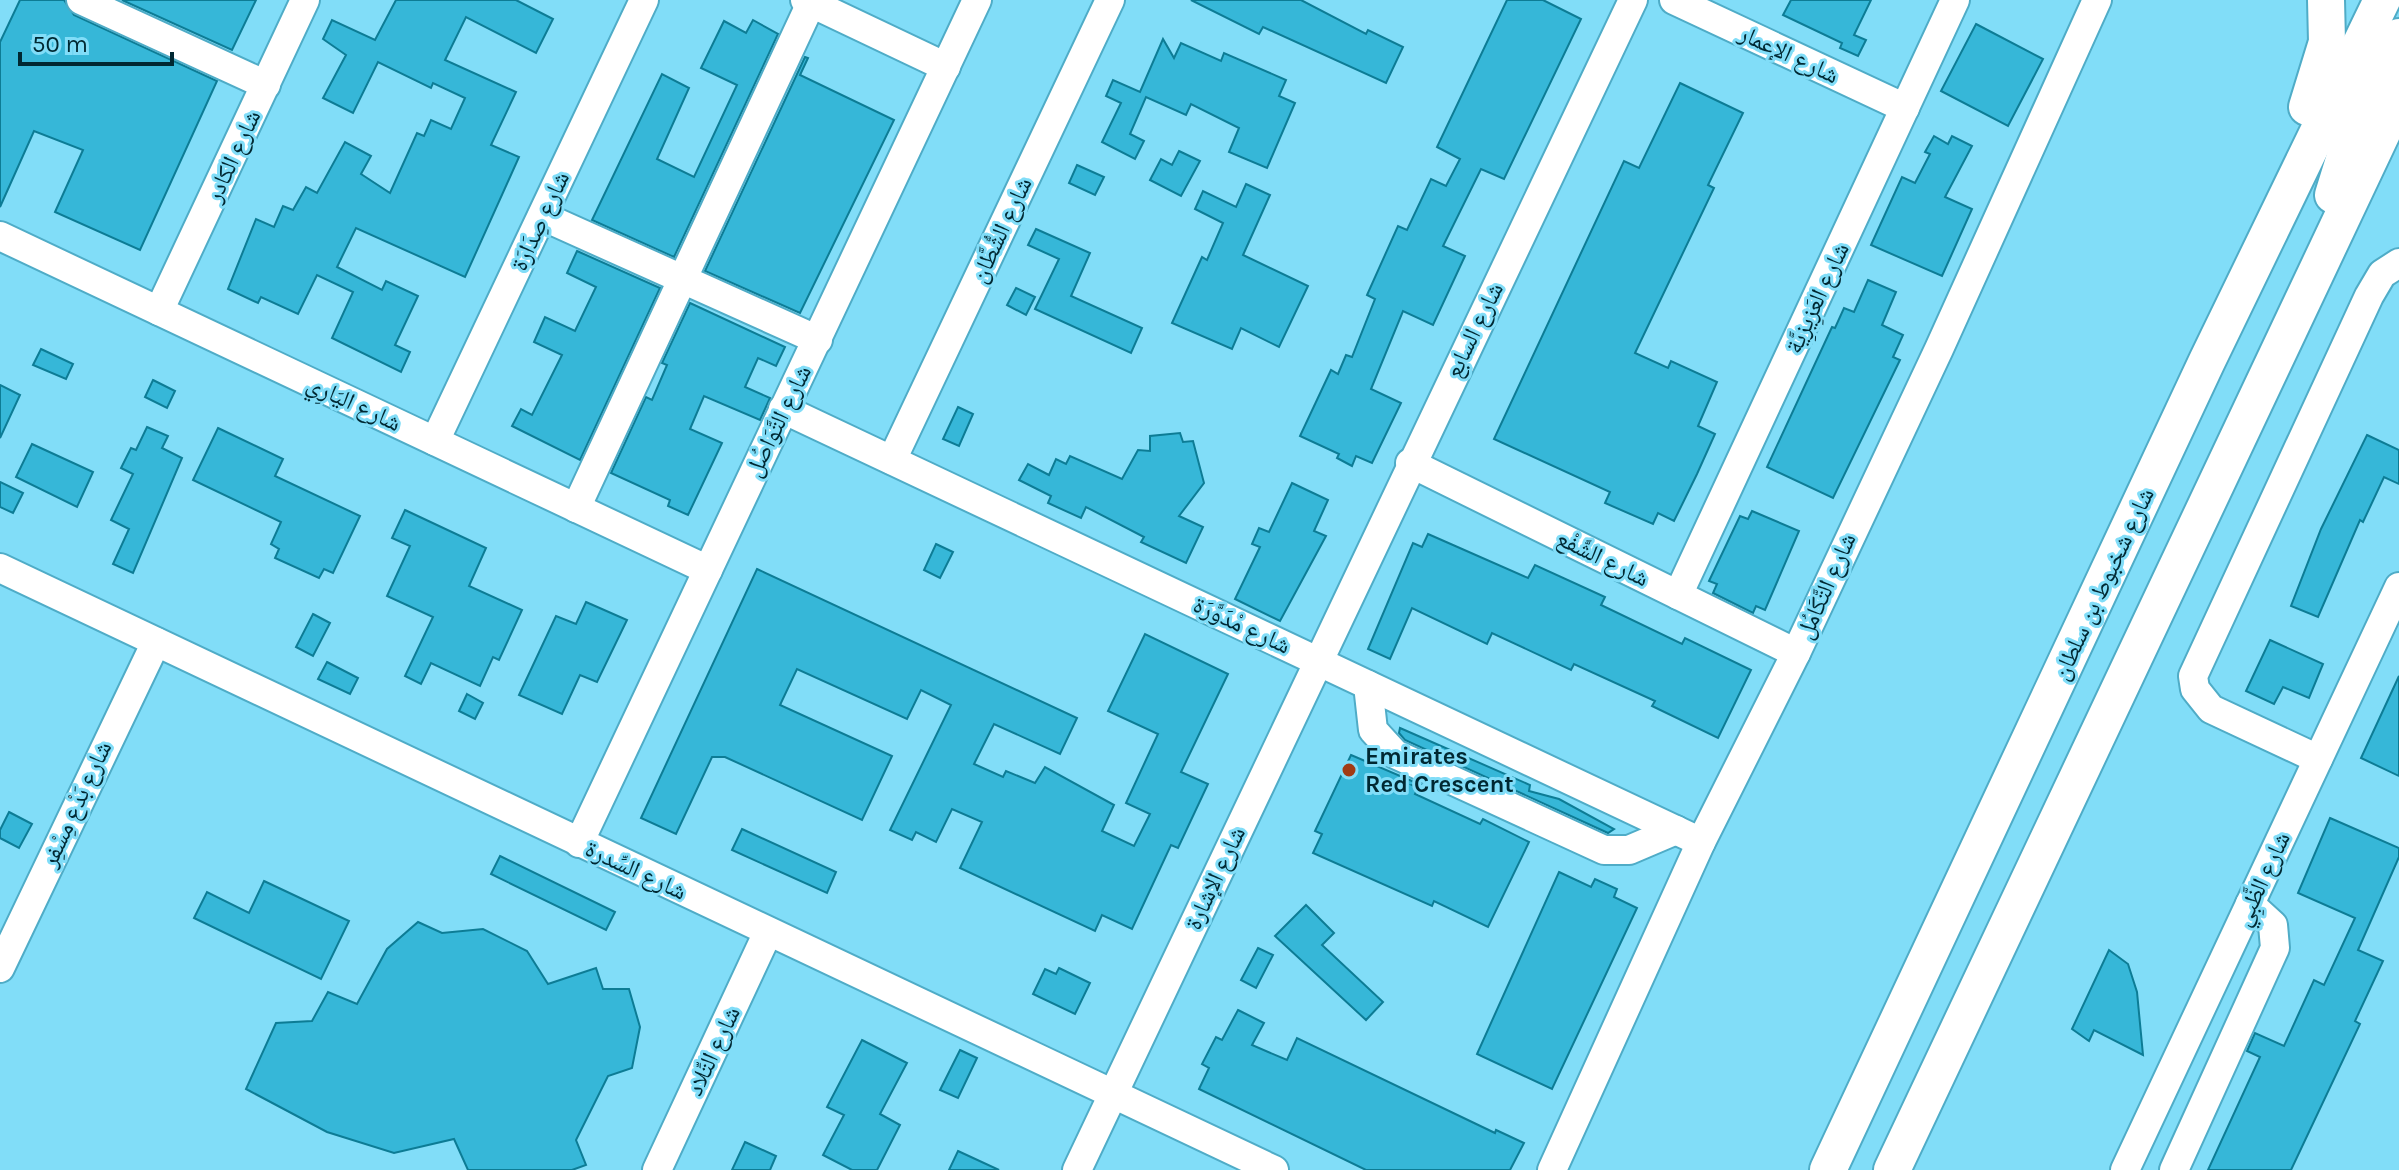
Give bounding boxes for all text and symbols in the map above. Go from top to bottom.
scale bar [20,16,172,66]
street label: شارع الإعمار [1733,18,1843,90]
text: 50 m [32,30,88,58]
street label: شارع الكادر [199,105,267,208]
street label: شارع صِدَارَة [505,167,576,276]
street label: شارع الشُّطَّان [964,173,1039,288]
street label: شارع العَزِيزِيَّة [1779,238,1858,359]
street label: شارع السابع [1439,278,1510,382]
street label: شارع التَّوَاصُل [739,361,818,482]
street label: شارع اليَارِي [300,369,406,442]
street label: شارع شخبوط بن سلطان [2046,483,2161,685]
street label: شارع الشَّفْع [1552,524,1654,593]
street label: شارع التَّكَامُل [1790,529,1863,644]
street label: شارع مْدَوَّرَة [1189,590,1295,661]
street label: شارع بَدْع مِسْفِر [34,737,118,873]
place label: Emirates Red Crescent [1365,742,1514,798]
marker: Emirates Red Crescent [1340,761,1358,779]
street label: شارع الإشارة [1179,822,1252,934]
street label: شارع الظَّبِي [2228,827,2301,933]
street label: شارع السِّدرة [581,834,691,907]
street label: شارع التِّلاد [680,1002,747,1101]

